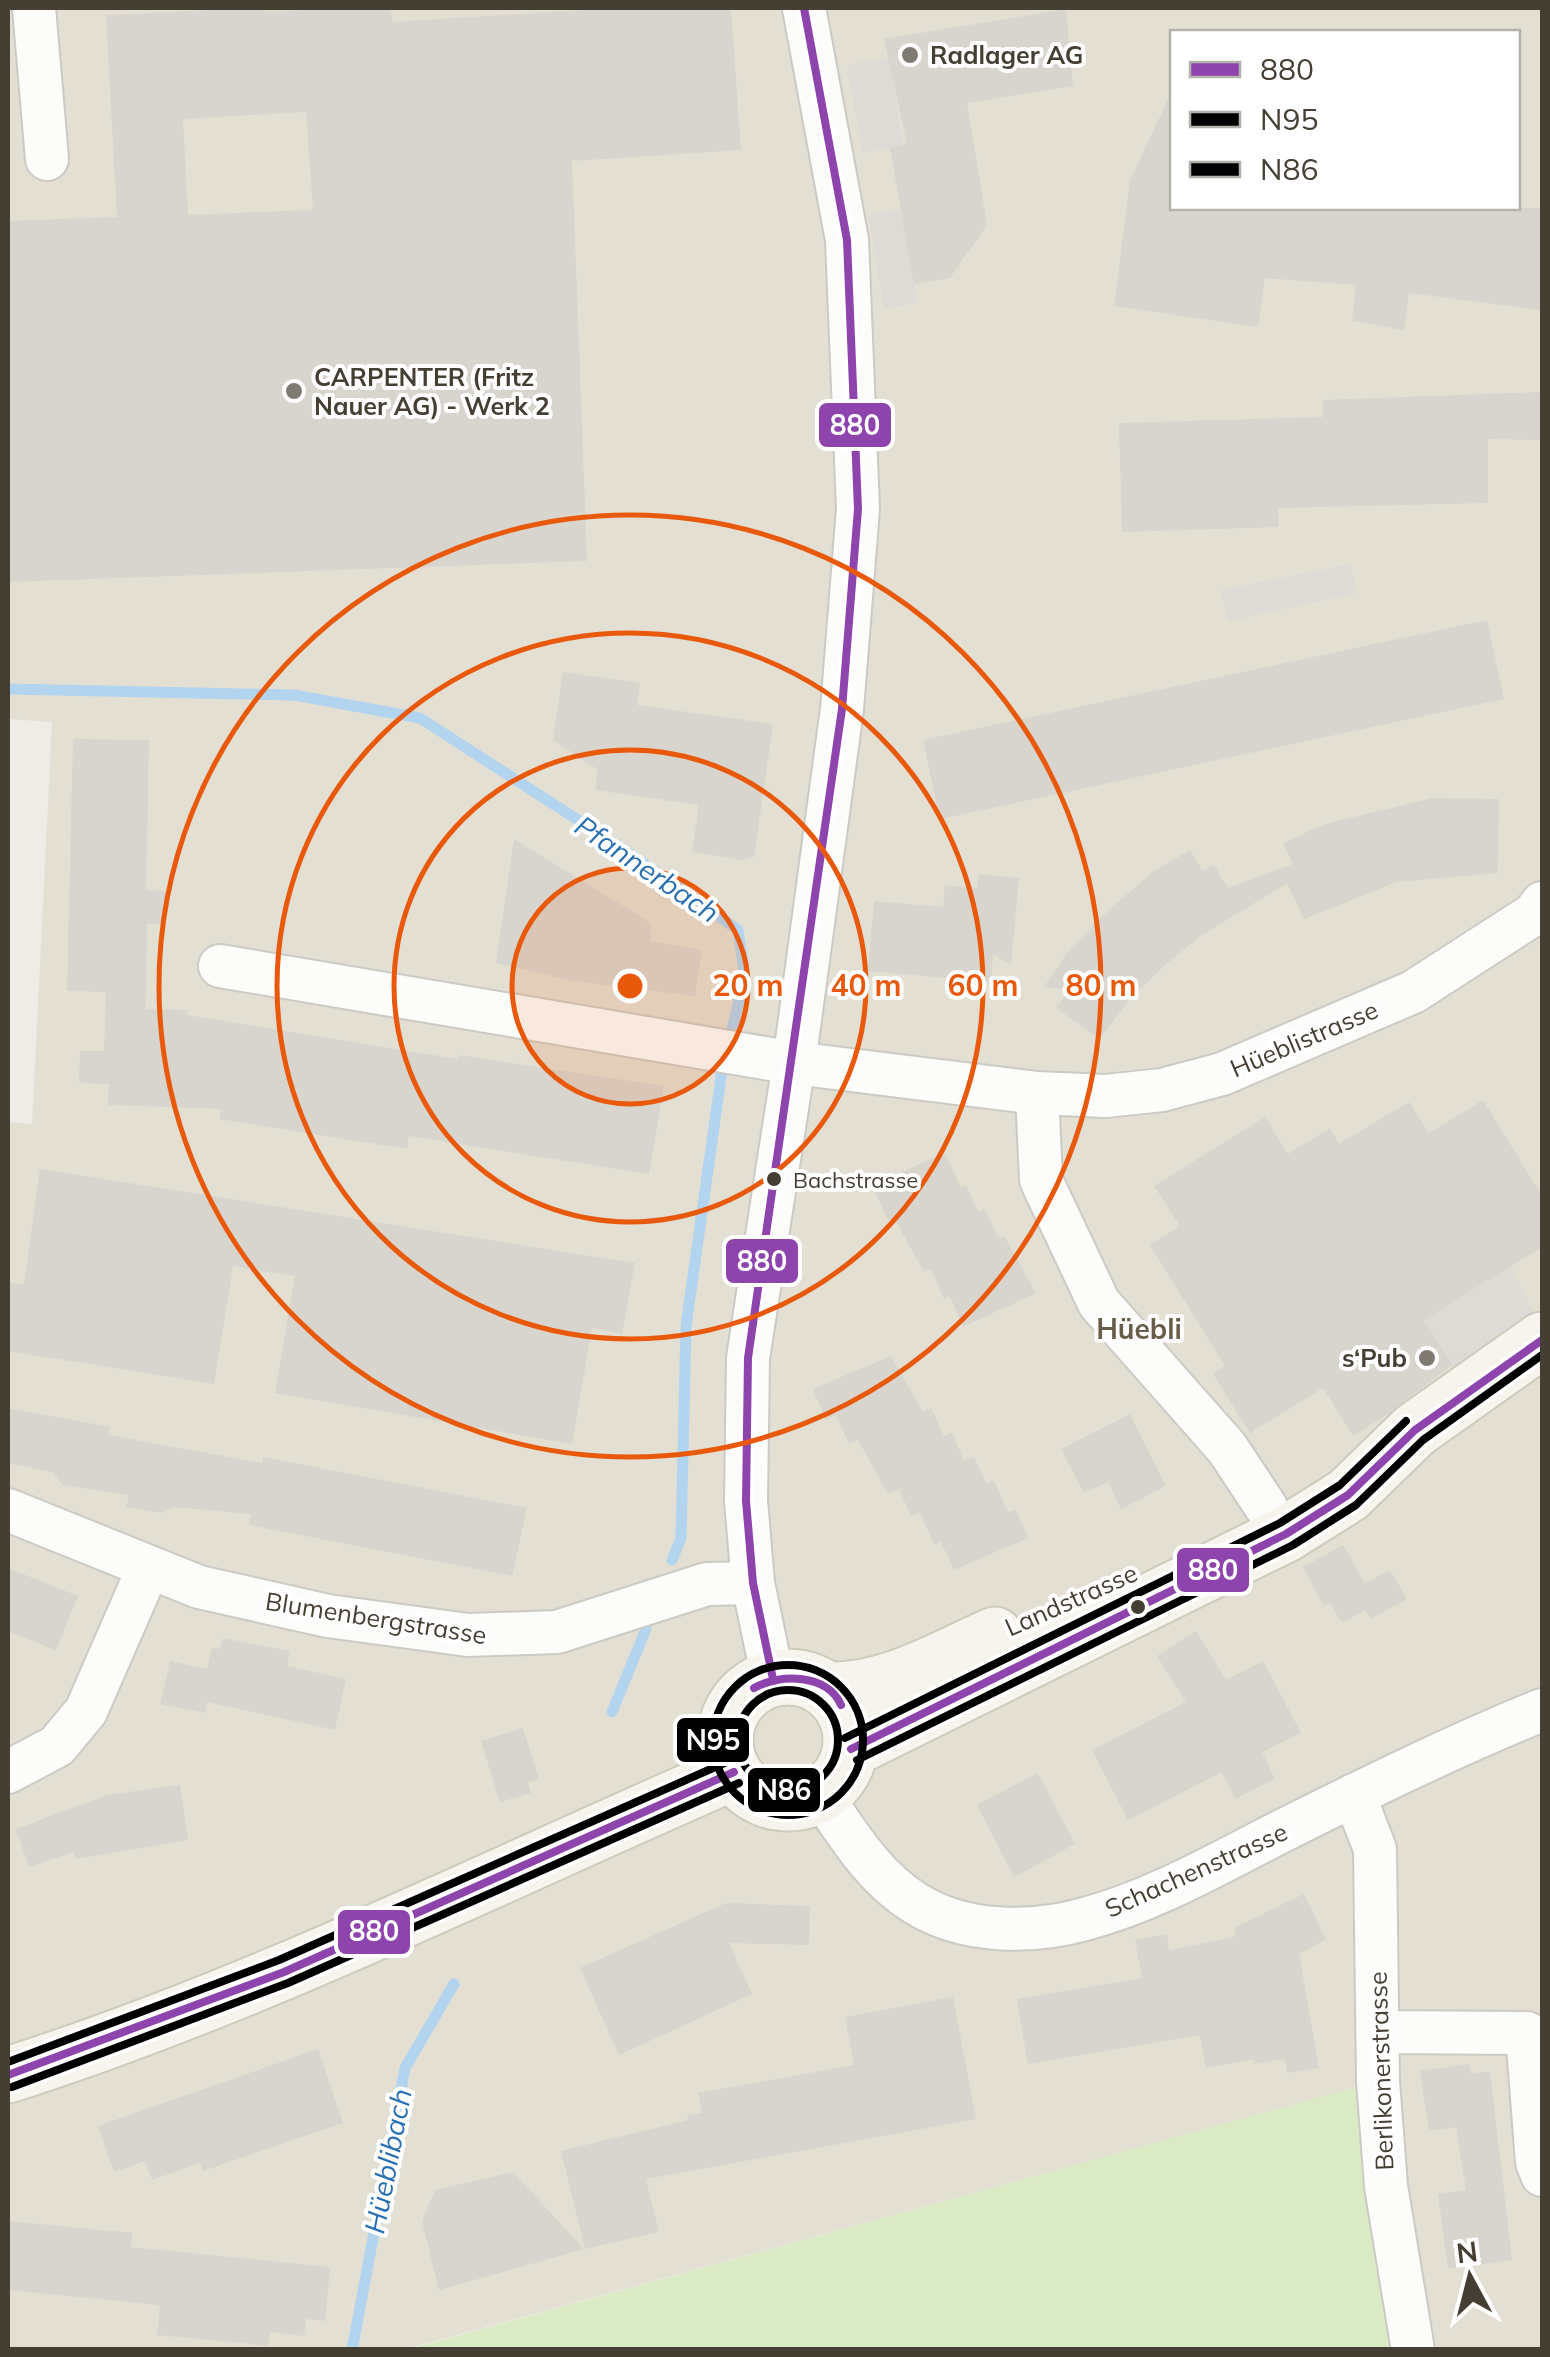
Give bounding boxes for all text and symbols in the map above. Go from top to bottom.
legend [1170,30,1520,210]
place label: Radlager AG [930,39,1083,70]
marker: Radlager AG [899,44,921,66]
text: 880 [1260,50,1314,88]
text: N95 [1260,100,1318,138]
text: N86 [1260,150,1318,188]
place label: CARPENTER (Fritz Nauer AG) - Werk 2 [314,361,550,421]
marker: CARPENTER (Fritz Nauer AG) - Werk 2 [283,380,305,402]
line badge: 880 [817,401,893,449]
text: 880 [830,407,880,442]
water label: Pfannerbach [569,808,726,930]
text: 20 m [712,966,784,1004]
text: 40 m [830,966,902,1004]
text: 60 m [947,966,1019,1004]
text: 80 m [1065,966,1137,1004]
centre of rings [612,968,648,1004]
street label: Hüeblistrasse [1225,994,1382,1084]
place label: Bachstrasse [793,1166,918,1194]
marker: Bachstrasse [764,1169,784,1189]
line badge: 880 [724,1237,800,1285]
text: 880 [737,1243,787,1278]
district label: Hüebli [1096,1311,1182,1346]
place label: s‘Pub [1342,1342,1407,1373]
marker: s‘Pub [1416,1347,1438,1369]
line badge: 880 [1175,1546,1251,1594]
text: 880 [1188,1552,1238,1587]
street label: Landstrasse [1000,1557,1142,1643]
street label: Blumenbergstrasse [263,1585,489,1650]
unlabelled marker [1128,1597,1148,1617]
line badge: N95 [675,1716,751,1764]
text: N95 [686,1722,740,1757]
line badge: N86 [746,1766,822,1814]
text: N86 [757,1772,811,1807]
street label: Schachenstrasse [1100,1815,1292,1924]
line badge: 880 [336,1908,412,1956]
text: 880 [349,1913,399,1948]
street label: Berlikonerstrasse [1362,1971,1399,2171]
water label: Hüeblibach [356,2085,419,2236]
north arrow [1420,2227,1520,2327]
text: N [1454,2233,1480,2270]

